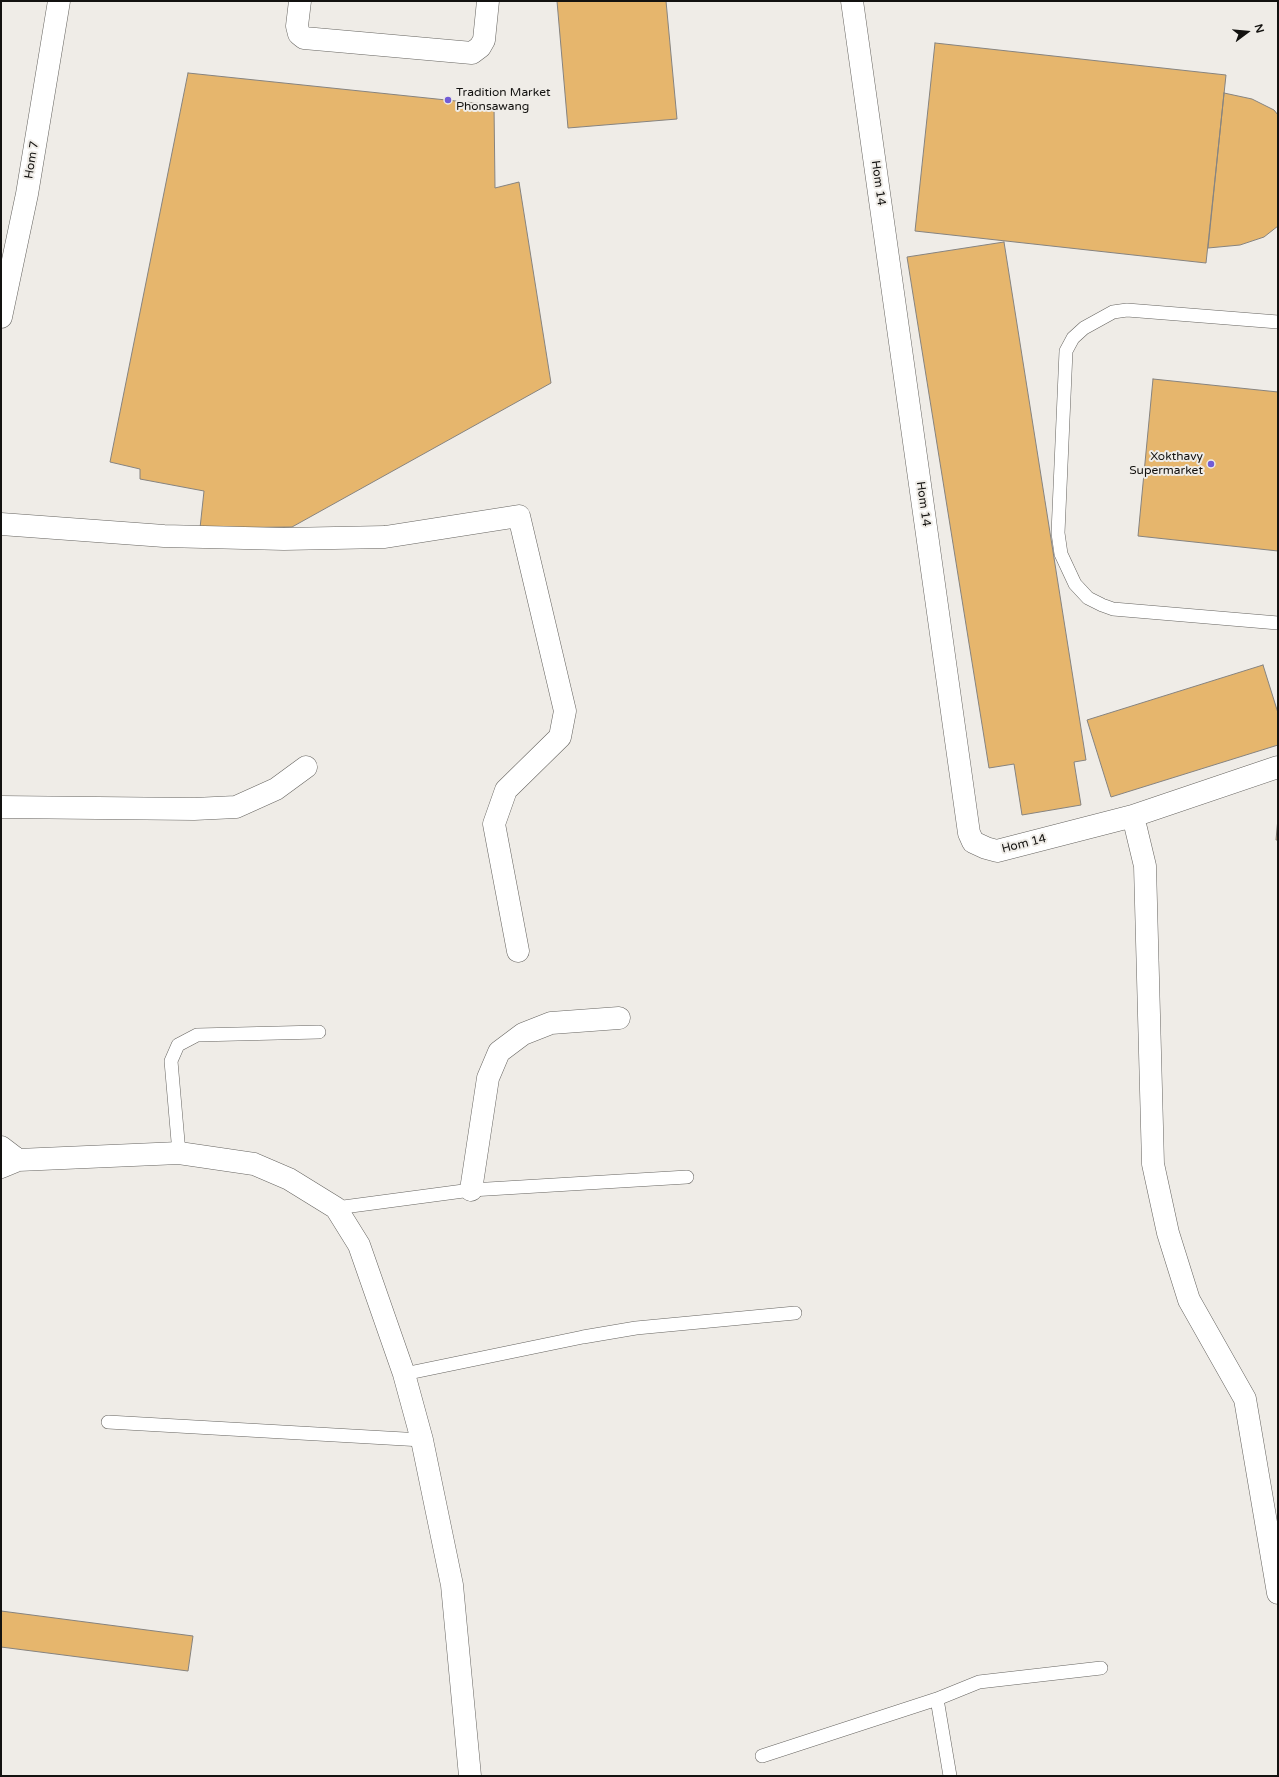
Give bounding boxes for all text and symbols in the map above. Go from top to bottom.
north arrow [1227,12,1267,52]
text: N [1252,23,1266,35]
place label: Tradition Market Phonsawang [456,86,551,114]
marker: Tradition Market Phonsawang [443,95,453,105]
street label: Hom 7 [22,140,42,180]
street label: Hom 14 [868,160,888,206]
place label: Xokthavy Supermarket [1129,450,1203,478]
marker: Xokthavy Supermarket [1206,459,1216,469]
street label: Hom 14 [913,481,933,527]
street label: Hom 14 [1000,832,1048,856]

